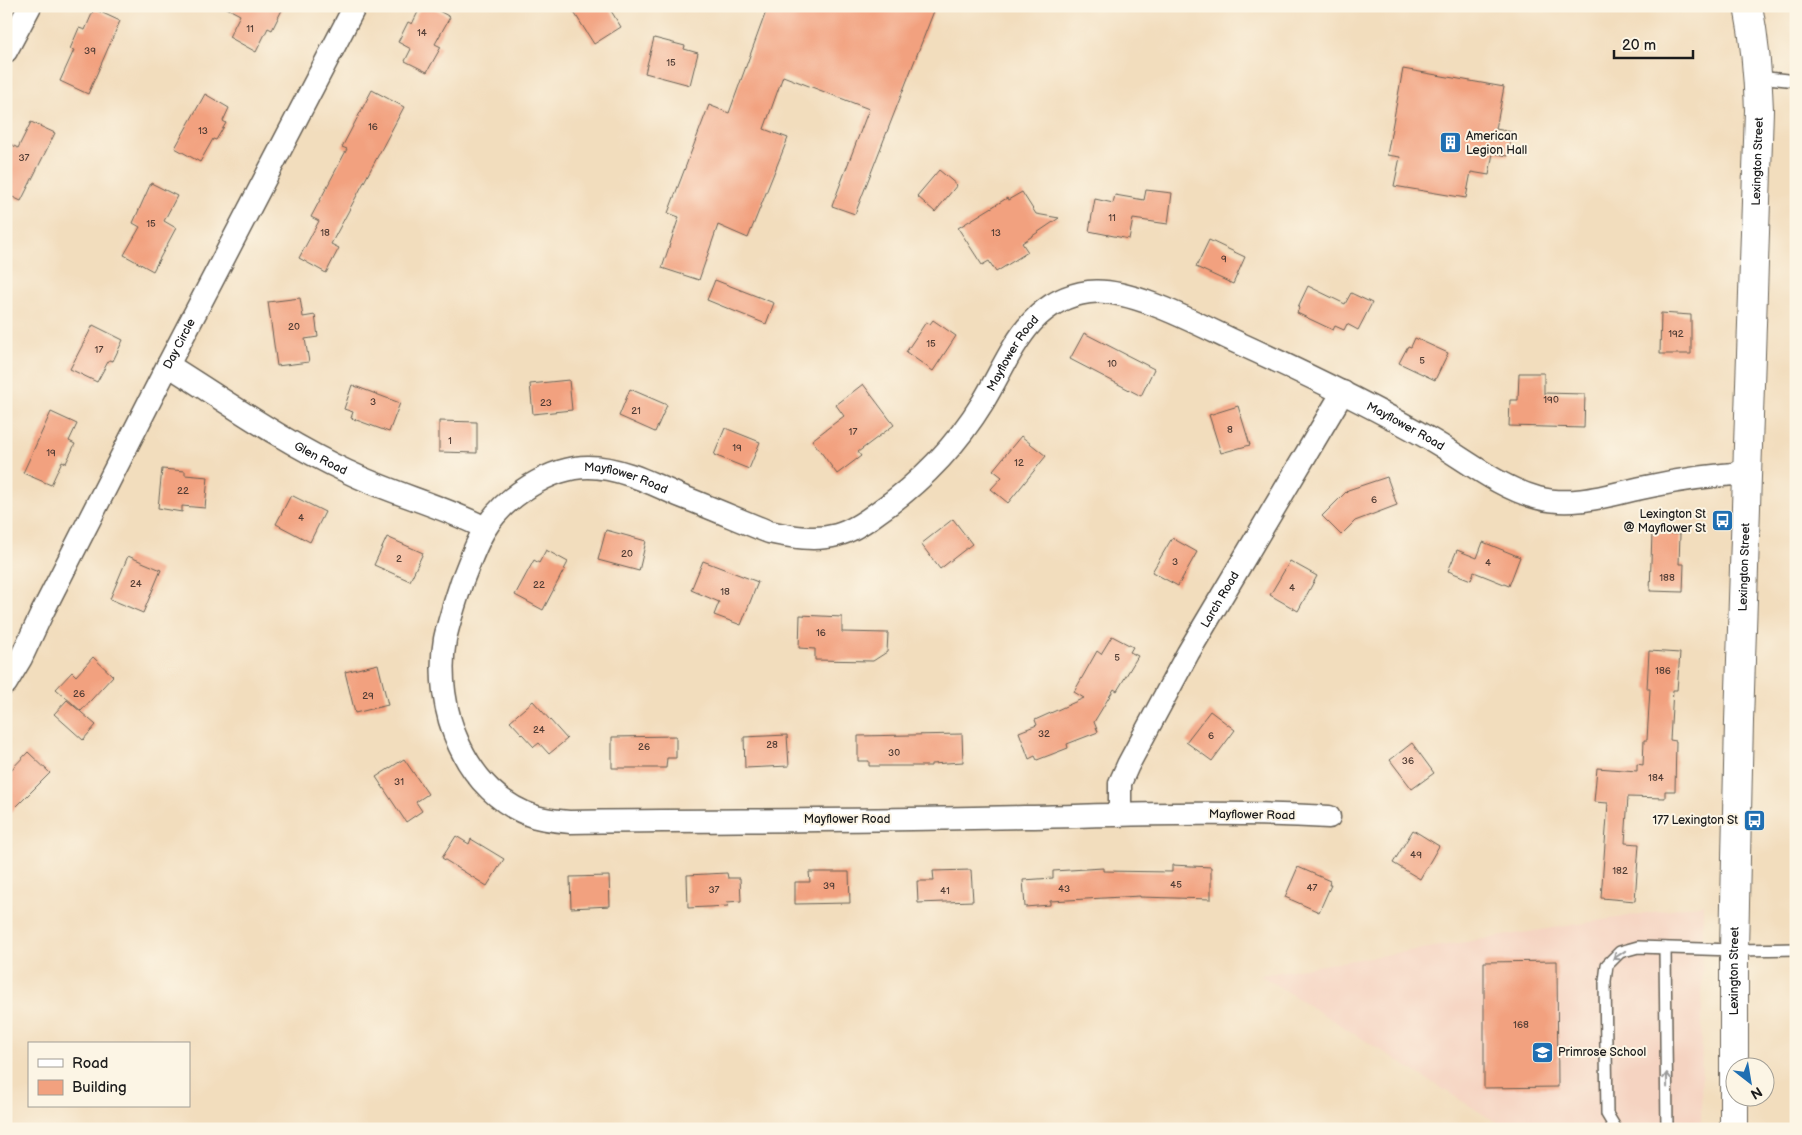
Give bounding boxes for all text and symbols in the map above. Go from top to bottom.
house number: 11 [246,23,254,35]
house number: 14 [417,27,427,39]
scale bar [1614,28,1693,60]
text: 20 m [1622,36,1656,55]
house number: 39 [84,45,96,57]
house number: 15 [666,57,676,69]
street label: Lexington Street [1748,117,1766,206]
house number: 16 [368,121,378,133]
house number: 13 [198,125,208,137]
place label: American Legion Hall [1466,129,1527,158]
building icon: American Legion Hall [1438,131,1462,155]
house number: 37 [18,152,30,164]
house number: 11 [1108,212,1116,224]
house number: 15 [146,218,156,230]
house number: 18 [320,227,330,239]
house number: 13 [991,227,1001,239]
house number: 9 [1221,253,1227,265]
street label: Mayflower Road [983,312,1042,394]
street label: Day Circle [160,316,198,371]
house number: 20 [288,321,300,333]
house number: 192 [1668,328,1684,340]
house number: 15 [926,338,936,350]
house number: 17 [95,344,103,356]
house number: 5 [1419,355,1425,367]
house number: 10 [1107,358,1117,370]
house number: 190 [1543,394,1559,406]
house number: 3 [370,396,376,408]
house number: 23 [540,397,552,409]
street label: Mayflower Road [1364,399,1447,454]
house number: 21 [631,405,641,417]
house number: 8 [1227,424,1233,436]
house number: 17 [849,426,857,438]
house number: 1 [448,435,452,447]
street label: Glen Road [292,438,350,478]
house number: 19 [732,442,742,454]
house number: 19 [46,447,56,459]
house number: 12 [1014,457,1024,469]
street label: Mayflower Road [584,459,670,497]
house number: 22 [177,485,189,497]
house number: 6 [1371,494,1377,506]
place label: Lexington St @ Mayflower St [1623,507,1706,536]
bus stop icon: Lexington St @ Mayflower St [1710,509,1734,533]
house number: 4 [298,512,304,524]
street label: Lexington Street [1735,522,1753,612]
house number: 20 [621,548,633,560]
house number: 2 [396,553,402,565]
house number: 3 [1172,556,1178,568]
house number: 4 [1485,557,1491,569]
street label: Larch Road [1197,569,1242,630]
house number: 188 [1659,572,1675,584]
house number: 24 [130,578,142,590]
house number: 22 [533,579,545,591]
house number: 4 [1289,582,1295,594]
house number: 18 [720,586,730,598]
house number: 16 [816,627,826,639]
house number: 5 [1114,652,1120,664]
house number: 186 [1655,665,1671,677]
house number: 26 [73,688,85,700]
house number: 29 [362,690,374,702]
house number: 24 [533,724,545,736]
house number: 32 [1038,728,1050,740]
house number: 6 [1208,730,1214,742]
house number: 28 [766,739,778,751]
house number: 26 [638,741,650,753]
house number: 30 [888,747,900,759]
house number: 36 [1402,755,1414,767]
house number: 184 [1648,772,1664,784]
house number: 31 [394,776,404,788]
street label: Mayflower Road [1209,807,1296,823]
bus stop icon: 177 Lexington St [1742,808,1766,832]
street label: Mayflower Road [804,812,890,827]
place label: 177 Lexington St [1653,813,1738,828]
house number: 49 [1410,849,1422,861]
house number: 182 [1612,865,1628,877]
house number: 45 [1170,879,1182,891]
house number: 39 [823,880,835,892]
house number: 47 [1306,882,1318,894]
house number: 43 [1058,883,1070,895]
house number: 37 [708,884,720,896]
house number: 41 [940,885,950,897]
street label: Lexington Street [1727,926,1742,1015]
one-way arrow [1612,950,1626,961]
house number: 168 [1513,1019,1529,1031]
school or university icon: Primrose School [1530,1040,1554,1064]
legend [28,1042,190,1108]
place label: Primrose School [1558,1045,1646,1060]
text: Road [72,1054,108,1073]
north arrow [1724,1058,1774,1108]
one-way arrow [1662,1072,1672,1088]
text: Building [72,1078,127,1097]
text: N [1748,1083,1765,1103]

